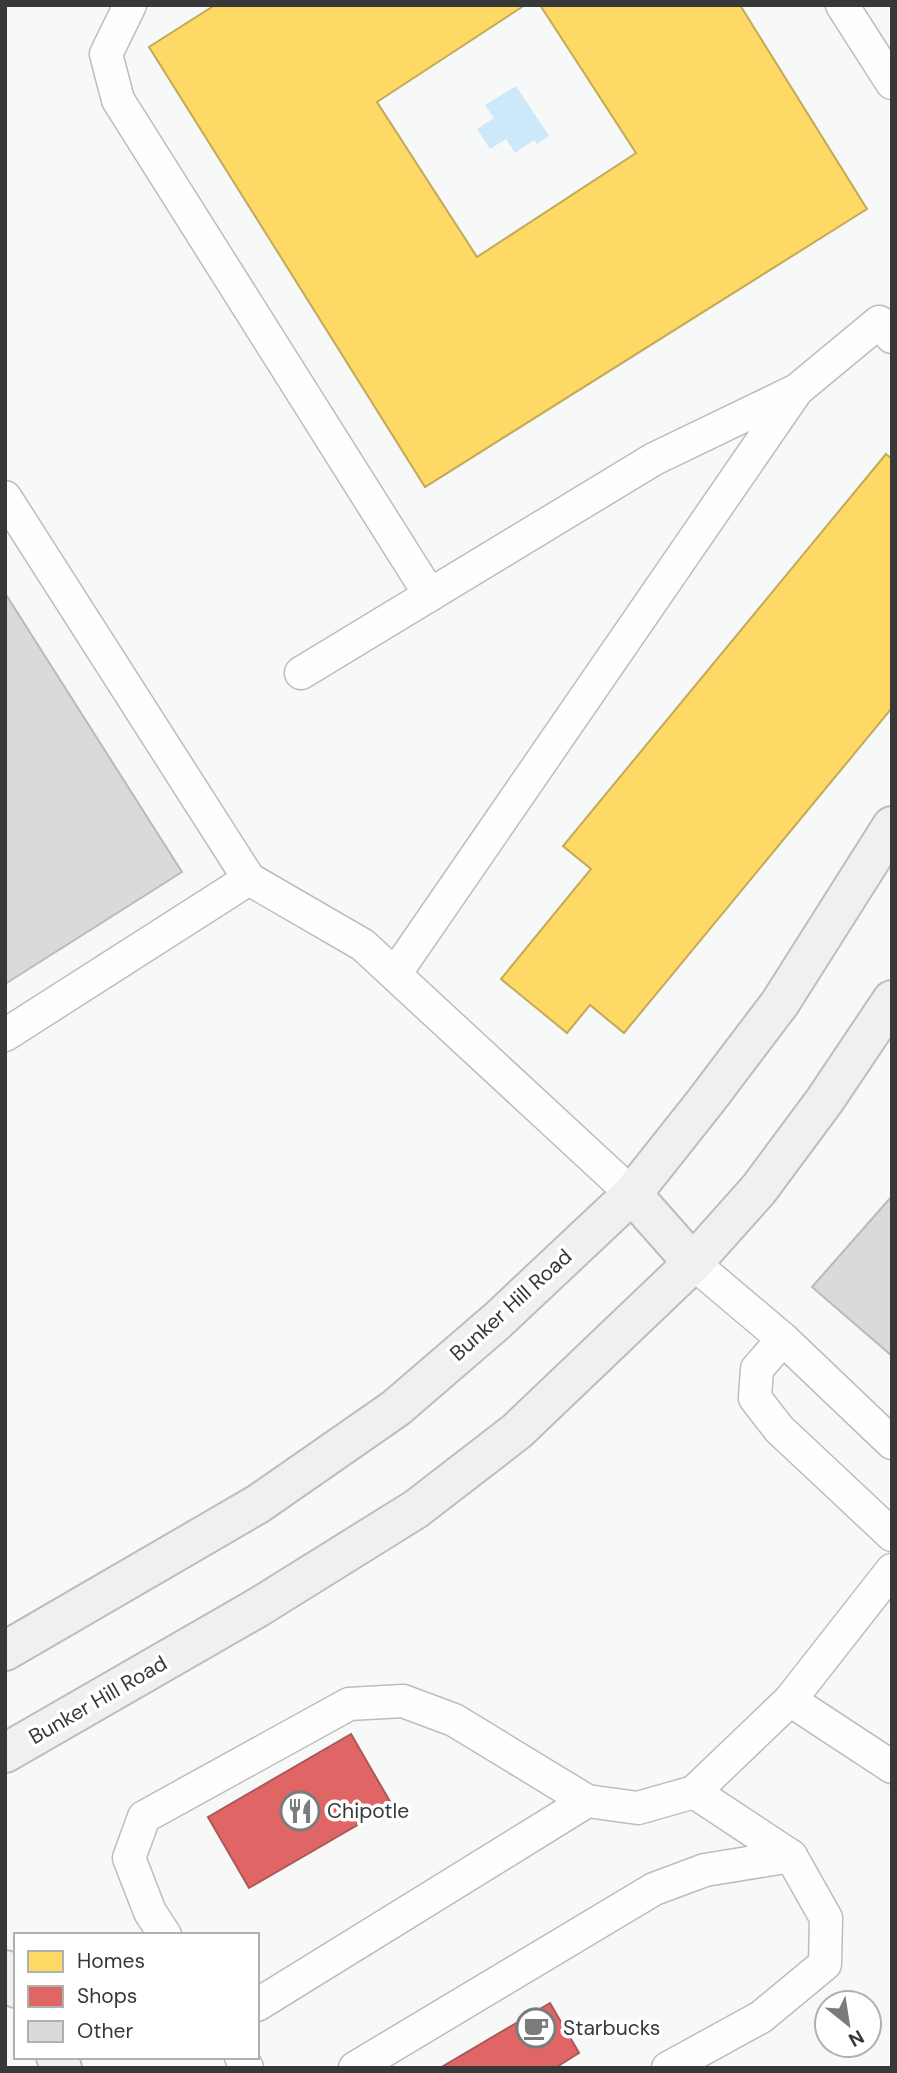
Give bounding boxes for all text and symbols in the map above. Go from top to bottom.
street label: Bunker Hill Road [444,1243,578,1367]
street label: Bunker Hill Road [24,1649,172,1751]
restaurant icon: Chipotle [279,1790,321,1832]
place label: Chipotle [327,1797,409,1825]
legend [14,1933,259,2059]
text: Homes [77,1947,145,1975]
text: Shops [77,1982,137,2010]
north arrow [813,1989,883,2059]
cafe icon: Starbucks [515,2007,557,2049]
place label: Starbucks [563,2014,660,2042]
text: Other [77,2017,133,2045]
text: N [844,2024,869,2053]

